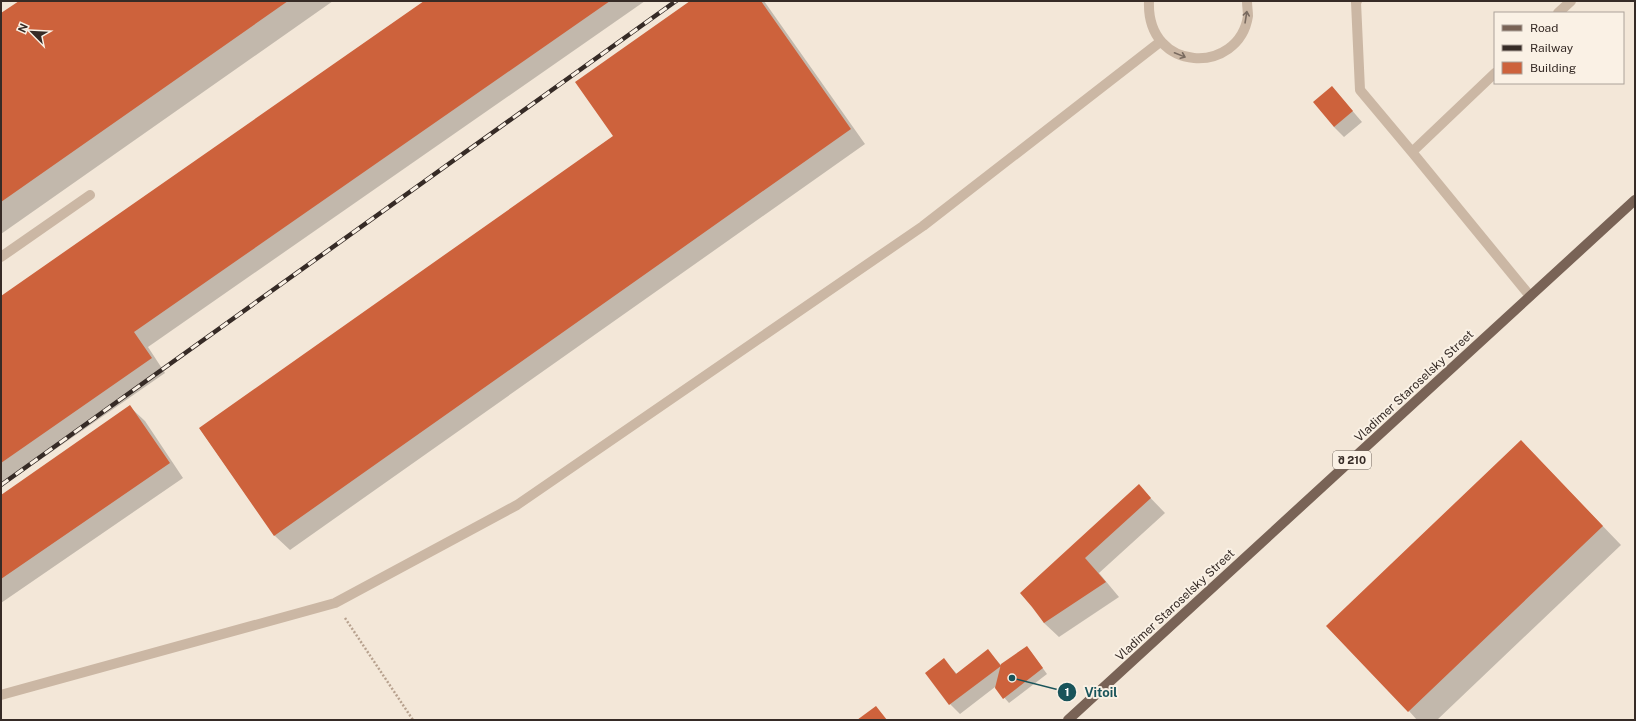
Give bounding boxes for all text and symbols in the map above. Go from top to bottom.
one-way arrow [1243,11,1251,24]
north arrow [12,12,52,52]
legend [1494,12,1624,84]
text: Road [1530,21,1558,35]
text: N [16,22,30,34]
text: Railway [1530,41,1574,55]
one-way arrow [1173,51,1185,59]
text: Building [1530,61,1576,75]
street label: Vladimer Staroselsky Street [1352,327,1477,445]
road number: შ 210 [1333,451,1371,469]
street label: Vladimer Staroselsky Street [1113,546,1238,664]
callout: Vitoil [1057,680,1126,705]
text: 1 [1064,685,1070,699]
text: Vitoil [1084,685,1118,700]

